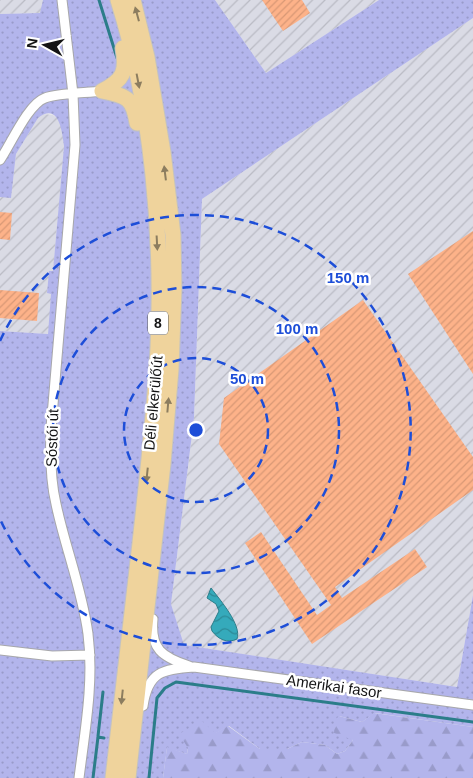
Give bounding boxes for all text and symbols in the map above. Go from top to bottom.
one-way arrow [132,6,140,21]
north arrow [20,20,70,70]
text: N [23,37,41,49]
one-way arrow [134,74,142,89]
one-way arrow [161,165,169,181]
one-way arrow [154,235,162,251]
text: 150 m [327,269,369,286]
road number: 8 [148,312,168,334]
text: 100 m [276,320,318,337]
street label: Déli elkerülőút [140,354,166,451]
text: 50 m [230,370,264,387]
one-way arrow [164,397,172,413]
street label: Sóstói út [42,408,62,467]
centre of rings [187,421,205,439]
one-way arrow [143,467,151,483]
street label: Amerikai fasor [285,671,383,701]
one-way arrow [118,689,126,705]

